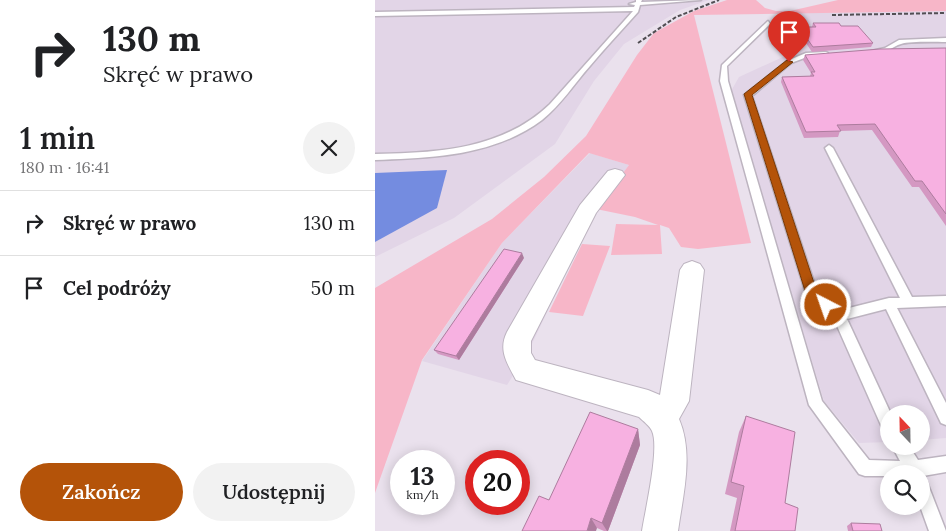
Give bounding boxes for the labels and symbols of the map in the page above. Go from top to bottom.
pin [768,11,810,62]
position arrow [799,278,851,330]
north arrow [880,405,930,455]
speed limit sign: 20 [465,450,530,515]

